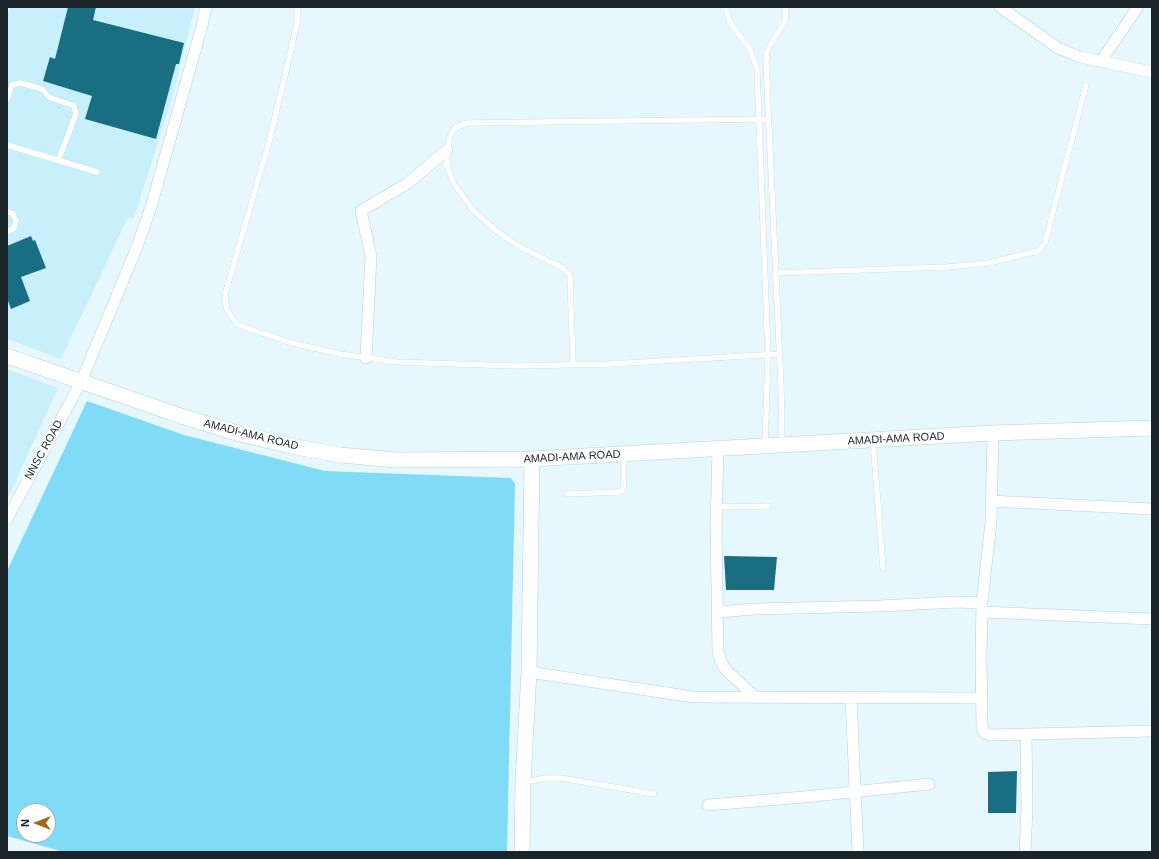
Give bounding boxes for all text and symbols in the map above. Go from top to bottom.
street label: AMADI-AMA ROAD [202,417,300,453]
street label: NNSC ROAD [22,418,66,482]
street label: AMADI-AMA ROAD [847,430,945,448]
street label: AMADI-AMA ROAD [523,448,621,466]
north arrow [16,803,56,843]
text: N [19,819,31,827]

